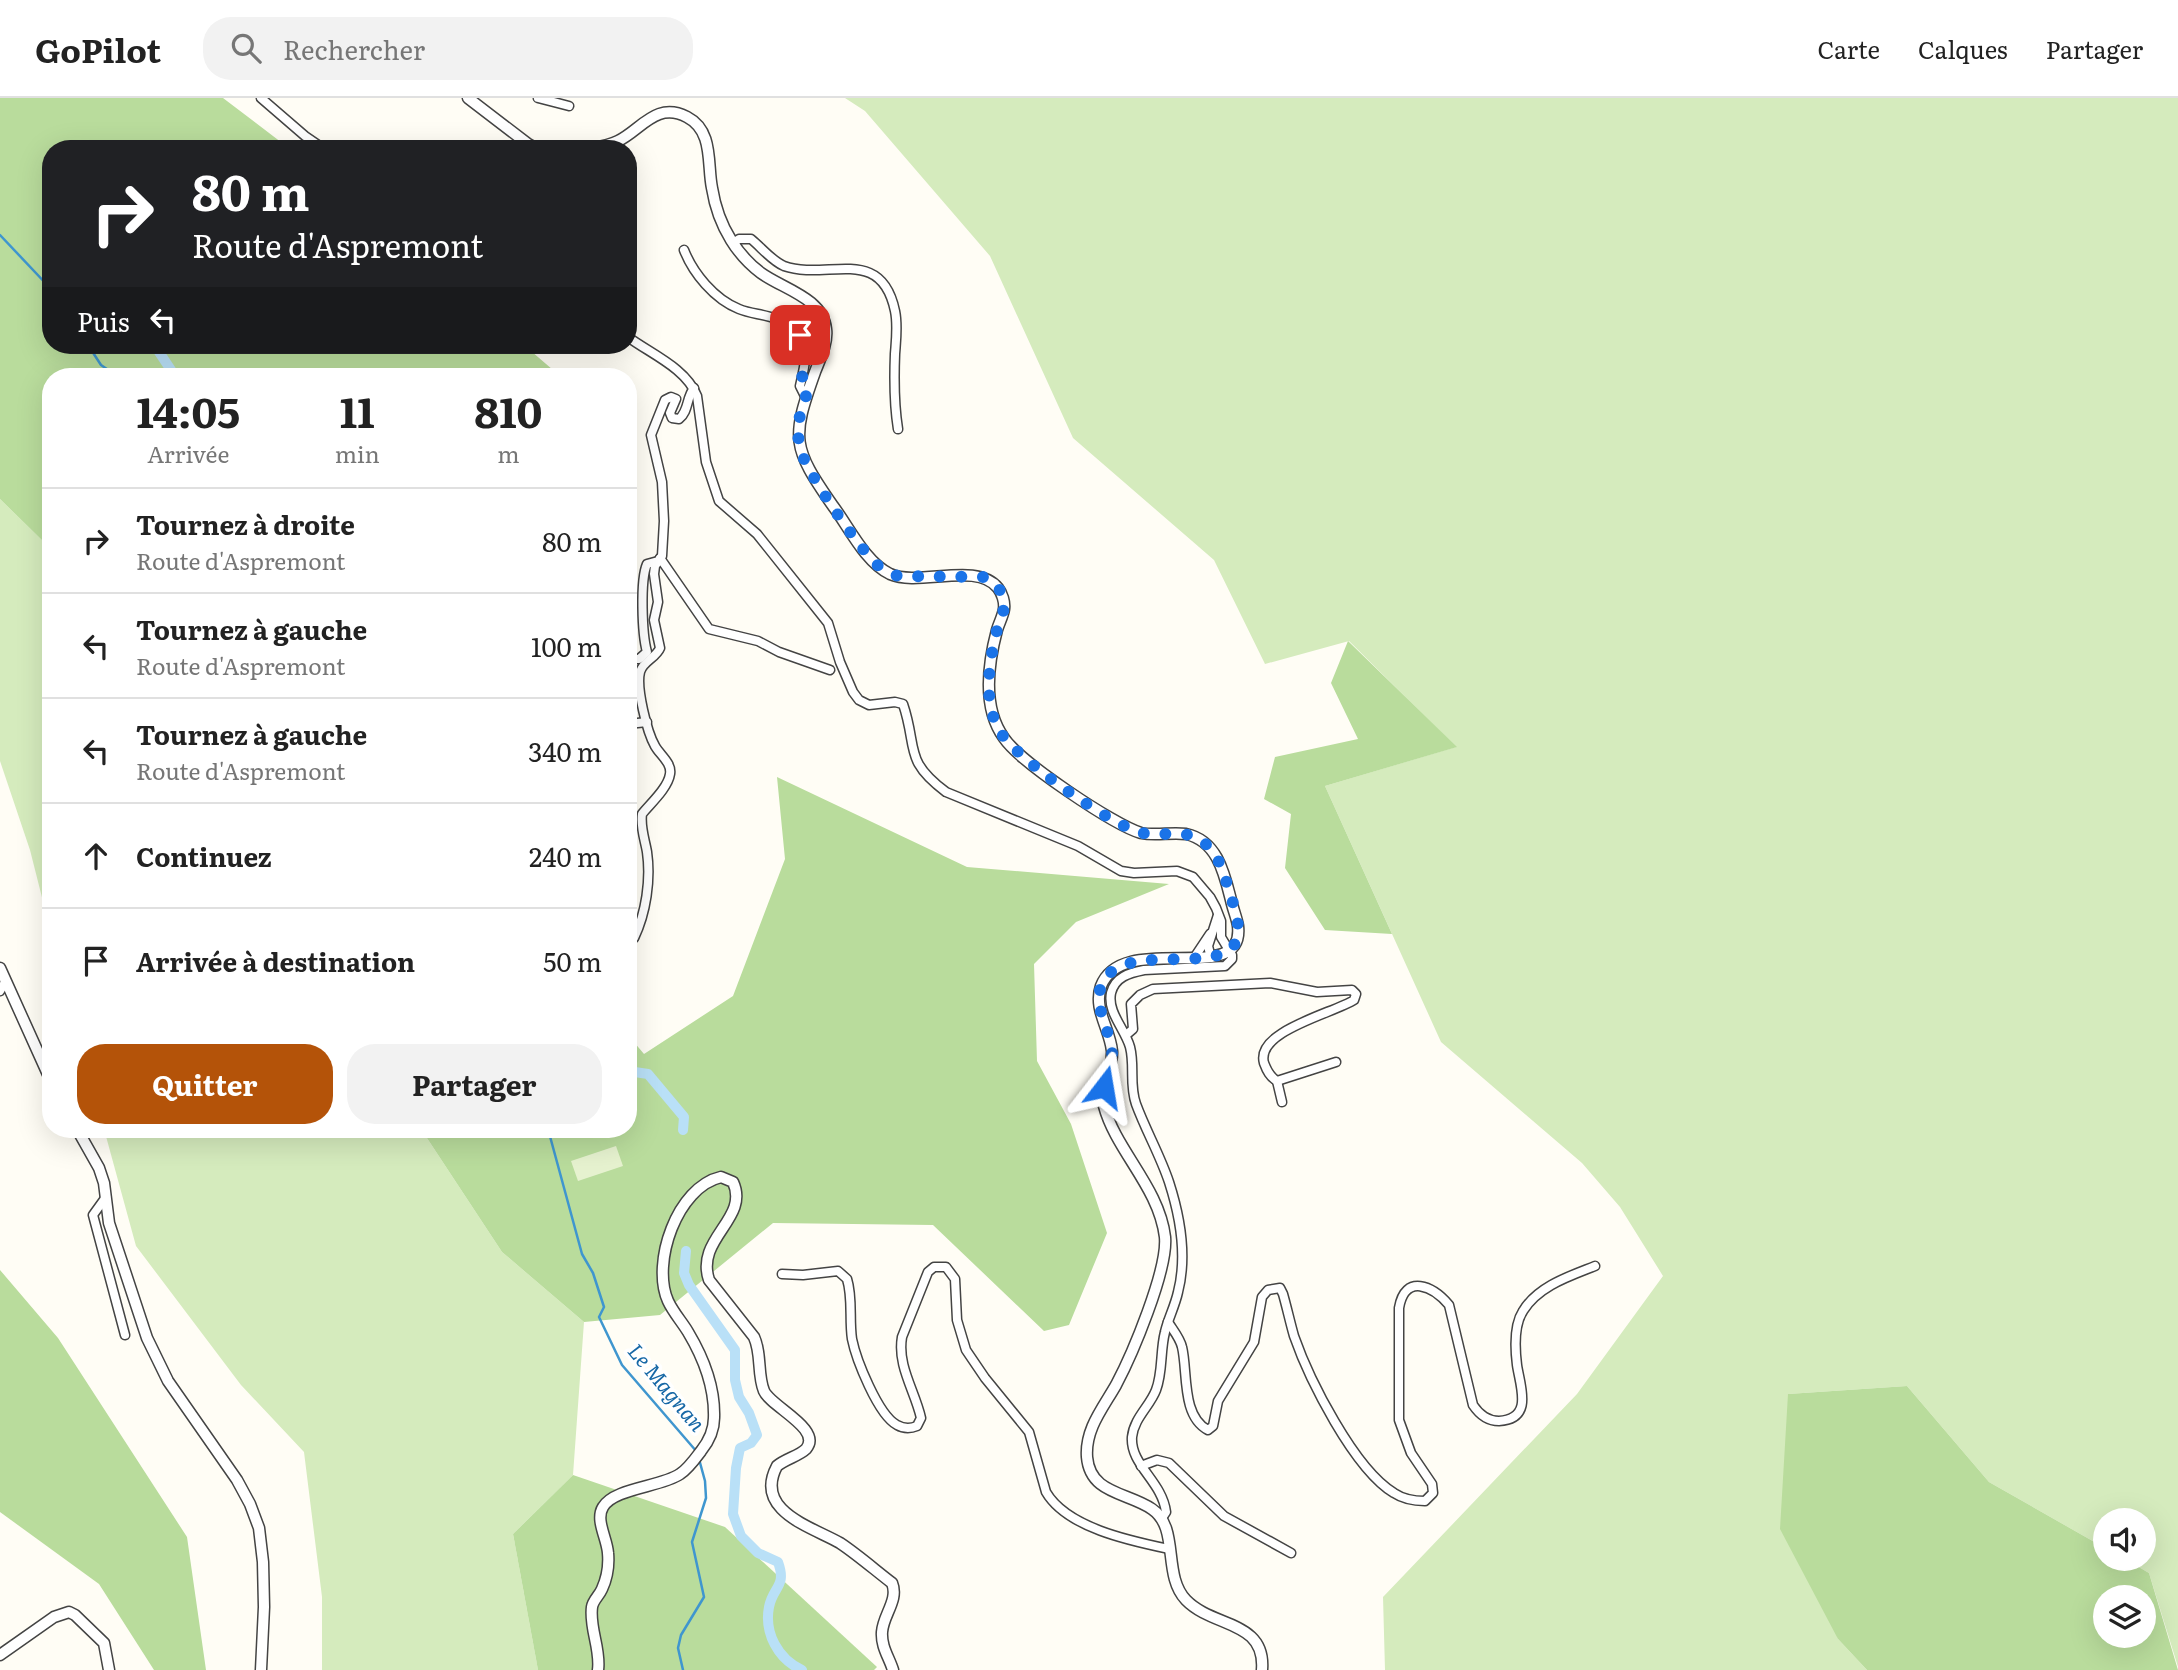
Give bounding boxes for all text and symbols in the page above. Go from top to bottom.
search box [203,17,693,80]
text: GoPilot [35,24,161,73]
icon: search [227,29,265,67]
text: Rechercher [283,29,425,68]
text: Carte [1817,31,1880,66]
text: Calques [1918,31,2008,66]
text: Partager [2046,31,2143,66]
text: 80 m [192,153,310,226]
icon: right [77,168,168,259]
text: Route d'Aspremont [192,220,483,268]
text: Puis [77,301,130,340]
icon: left [144,301,182,339]
pin [770,305,830,365]
icon: arrive [781,316,819,354]
text: 14:05 [137,379,240,441]
text: 11 [340,379,375,441]
text: 810 [474,379,542,441]
text: Arrivée [147,436,229,470]
text: min [335,436,380,470]
text: m [497,436,520,470]
text: Tournez à droite [136,504,355,543]
text: 80 m [542,521,602,560]
icon: right [77,522,115,560]
text: Route d'Aspremont [136,543,345,577]
text: Tournez à gauche [136,609,367,648]
text: 100 m [531,626,602,665]
icon: left [77,627,115,665]
text: Route d'Aspremont [136,648,345,682]
text: Tournez à gauche [136,714,367,753]
text: 340 m [528,731,602,770]
icon: left [77,732,115,770]
text: Route d'Aspremont [136,753,345,787]
text: Continuez [136,836,272,875]
text: 240 m [529,836,602,875]
icon: ahead [77,837,115,875]
text: Arrivée à destination [136,941,415,980]
text: 50 m [543,941,602,980]
icon: arrive [77,942,115,980]
button: Quitter [77,1044,333,1124]
button: Partager [347,1044,602,1124]
position arrow [1067,1050,1141,1124]
water label: Le Magnan [622,1336,714,1437]
map controls [2093,1508,2156,1648]
button: sound [2093,1508,2156,1571]
button: layers [2093,1585,2156,1648]

